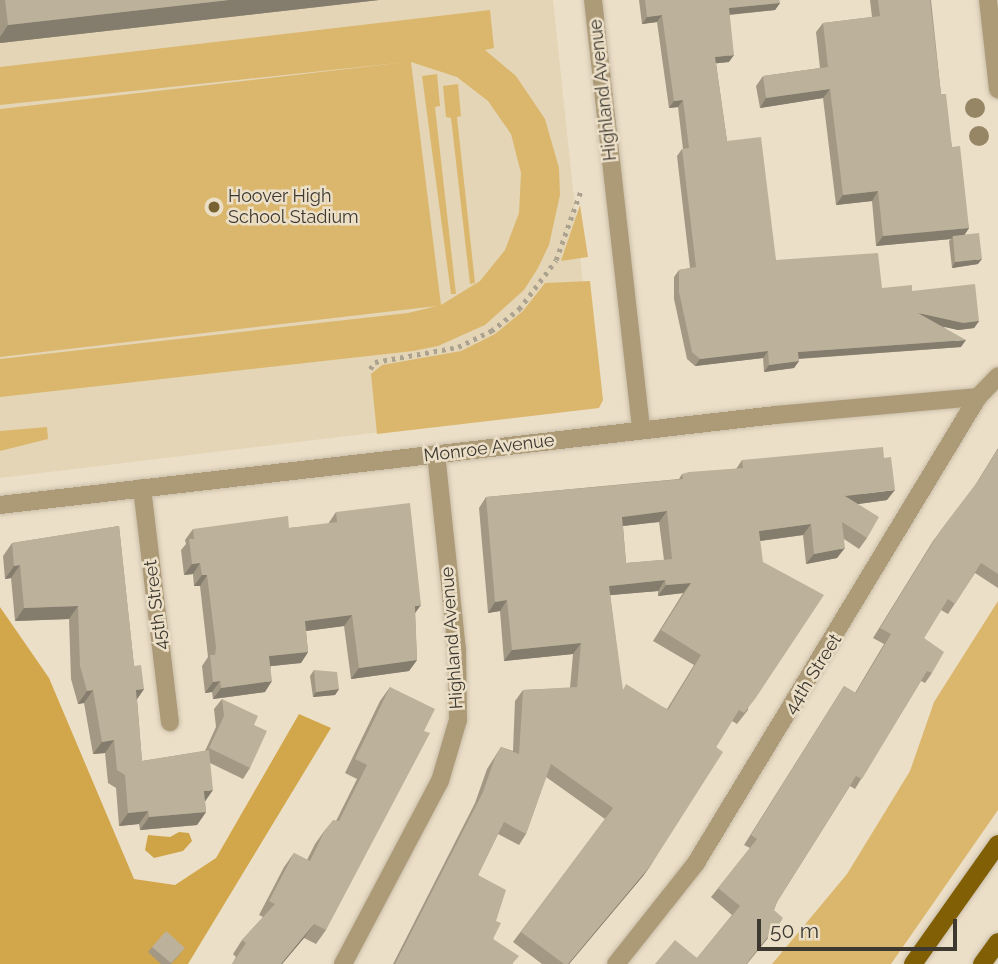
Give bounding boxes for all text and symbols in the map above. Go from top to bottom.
street label: Highland Avenue [585,18,621,162]
place label: Hoover High School Stadium [228,186,359,228]
marker: Hoover High School Stadium [206,199,222,215]
street label: Monroe Avenue [422,429,556,467]
street label: 45th Street [140,559,172,651]
street label: Highland Avenue [436,566,468,710]
street label: 44th Street [780,630,846,718]
scale bar [760,904,960,948]
text: 50 m [770,918,819,943]

